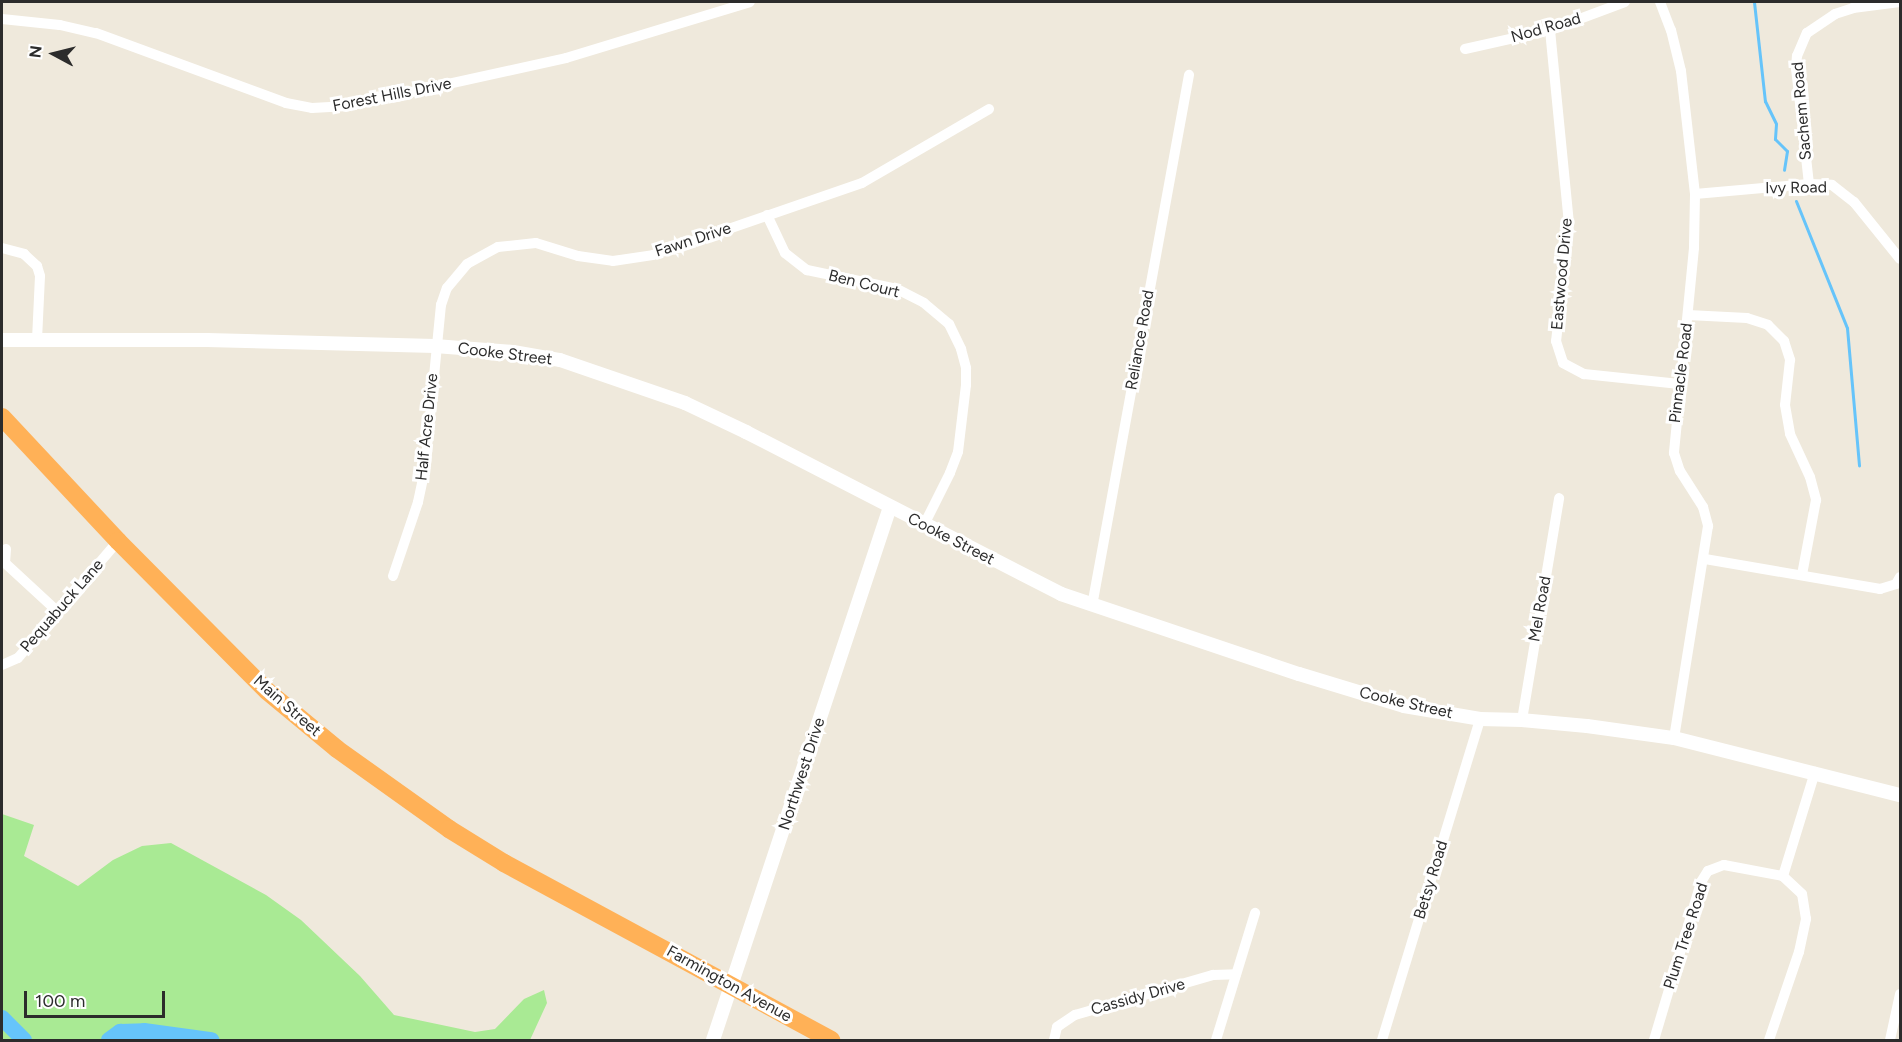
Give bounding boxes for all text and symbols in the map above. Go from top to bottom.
street label: Nod Road [1509,9,1583,47]
north arrow [24,24,84,84]
text: N [25,44,46,59]
street label: Sachem Road [1788,61,1816,161]
street label: Forest Hills Drive [331,74,453,116]
street label: Ivy Road [1765,178,1827,198]
street label: Eastwood Drive [1548,217,1576,331]
street label: Fawn Drive [652,219,734,261]
street label: Ben Court [826,266,902,302]
street label: Reliance Road [1122,288,1158,392]
street label: Pinnacle Road [1665,322,1697,424]
street label: Cooke Street [457,339,553,369]
street label: Half Acre Drive [412,372,442,482]
street label: Cooke Street [904,509,998,569]
street label: Pequabuck Lane [16,556,108,656]
street label: Mel Road [1525,575,1555,643]
street label: Main Street [249,671,325,741]
street label: Cooke Street [1357,683,1455,723]
street label: Northwest Drive [775,715,829,833]
street label: Betsy Road [1410,838,1452,922]
street label: Plum Tree Road [1660,880,1712,992]
street label: Farmington Avenue [663,942,795,1026]
street label: Cassidy Drive [1089,974,1187,1020]
scale bar [27,979,168,1017]
text: 100 m [35,990,85,1012]

